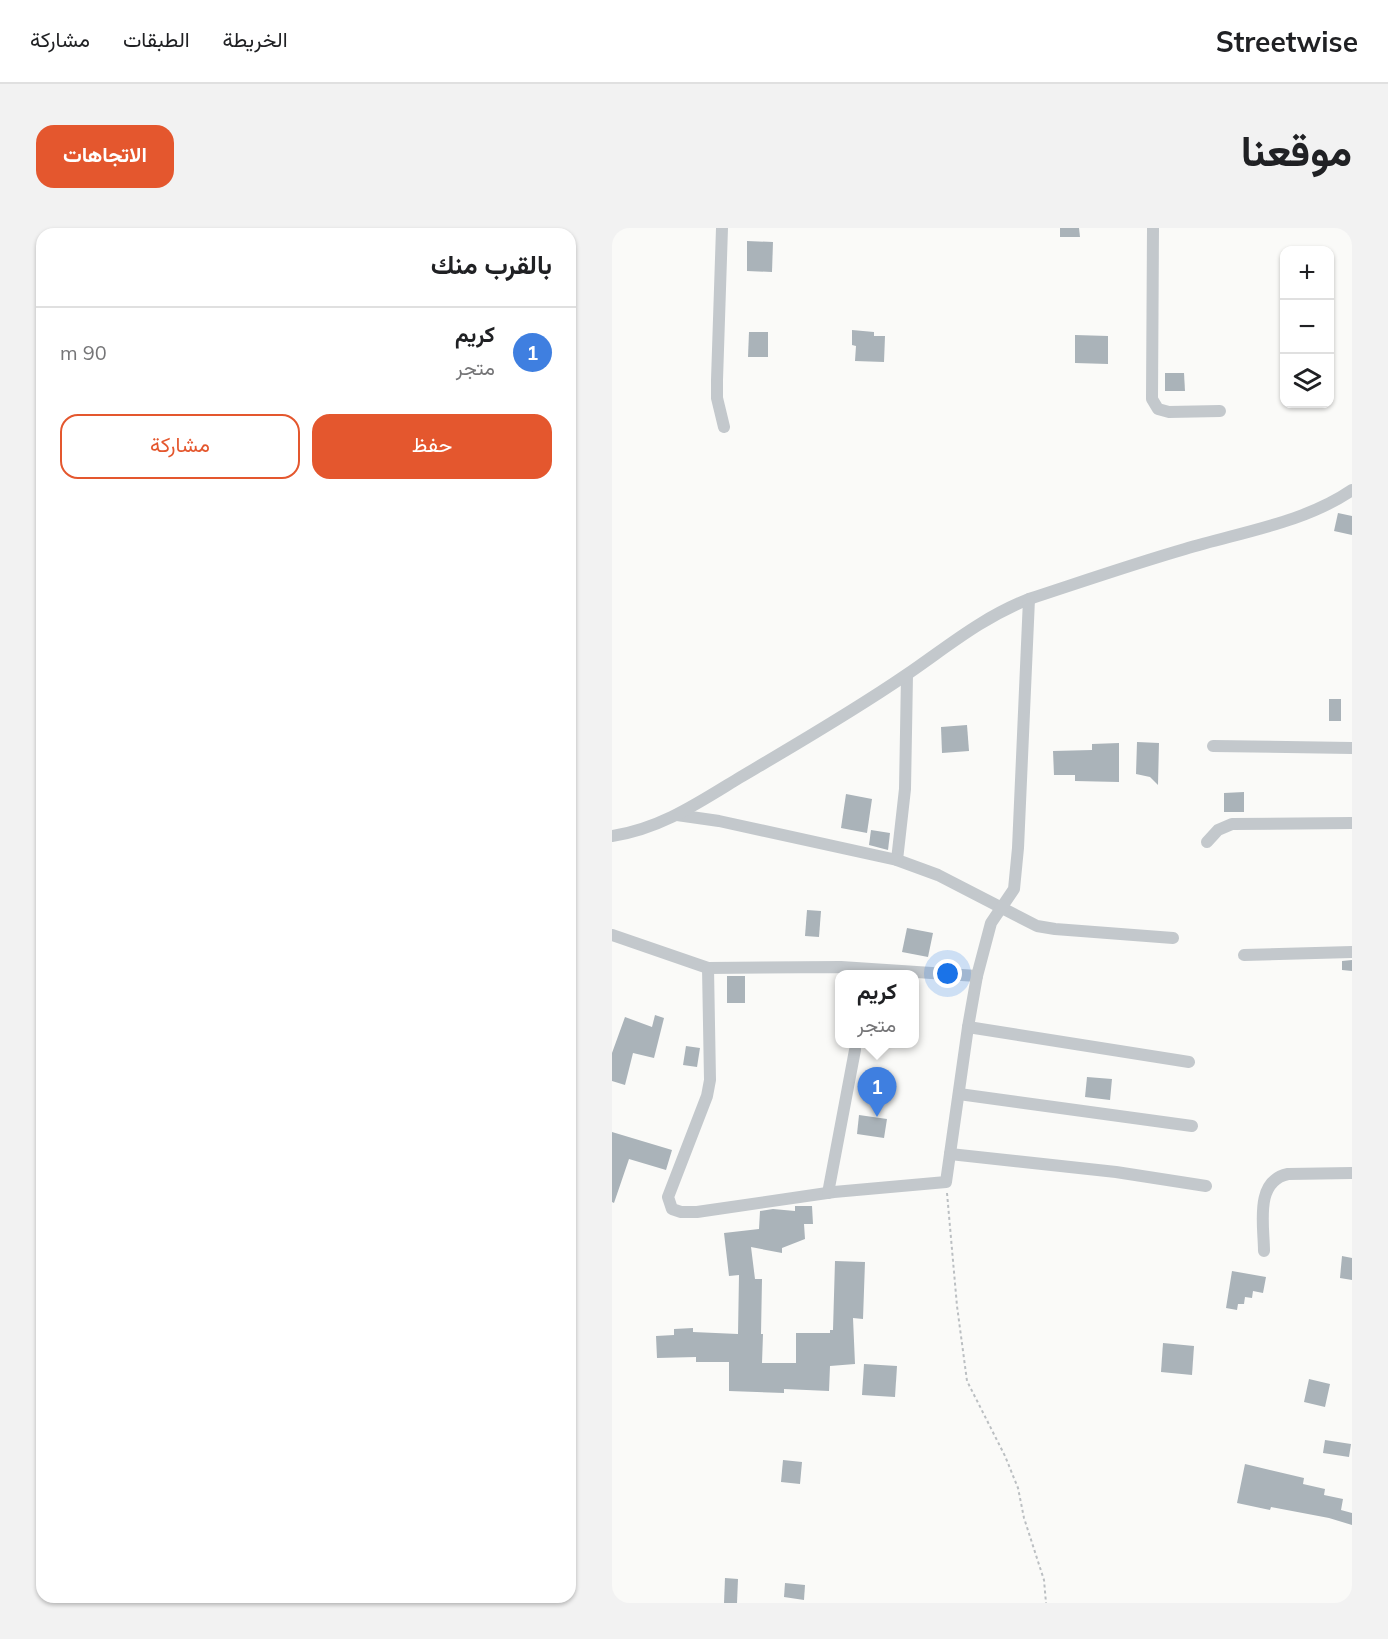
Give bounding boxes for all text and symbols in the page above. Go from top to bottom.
text: Streetwise [1216,24,1358,59]
text: مشاركة [30,26,90,52]
text: الطبقات [123,26,190,52]
text: الخريطة [223,26,288,52]
text: موقعنا [1241,124,1352,177]
button: الاتجاهات [36,125,174,188]
map controls [1280,246,1334,408]
button: + [1280,246,1334,300]
text: بالقرب منك [431,248,552,281]
button: − [1280,300,1334,354]
text: كريم [455,320,495,348]
text: 90 m [60,340,107,365]
text: 1 [527,340,539,365]
button: layers [1280,354,1334,408]
text: متجر [456,355,495,380]
button: مشاركة [60,414,300,479]
button: حفظ [312,414,552,479]
your location [933,959,962,988]
popup [835,970,919,1048]
text: كريم [857,977,897,1005]
text: متجر [857,1012,896,1037]
pin: 1 [858,1068,896,1117]

